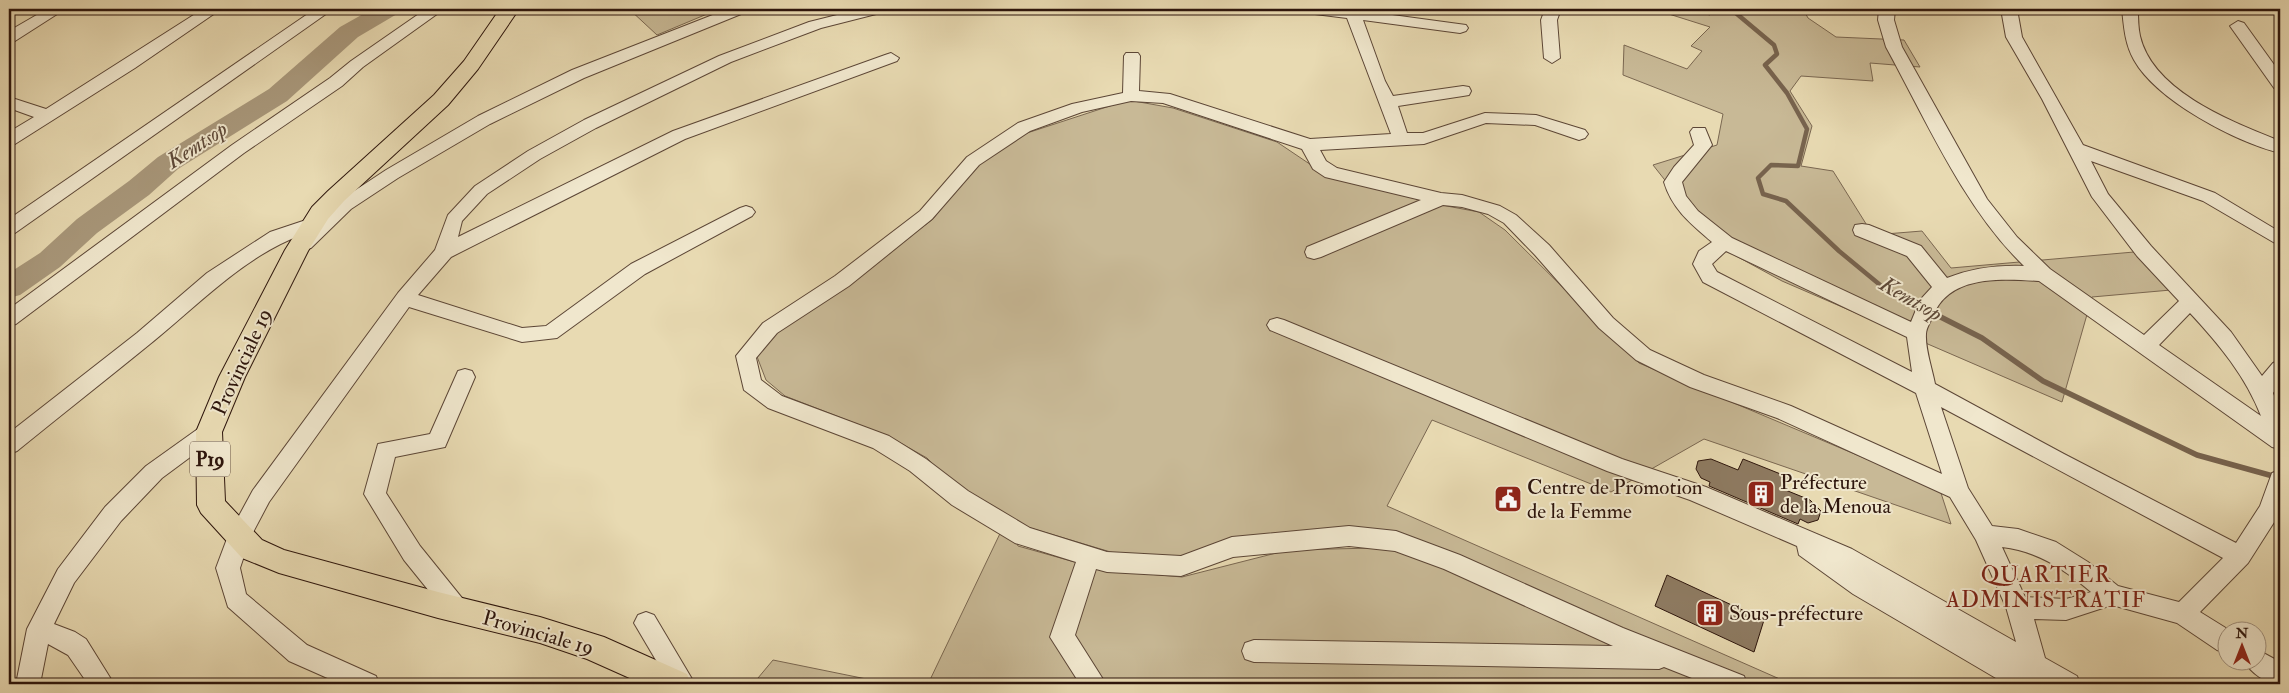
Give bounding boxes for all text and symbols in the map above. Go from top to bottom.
water label: Kemtsop [160,115,233,176]
water label: Kemtsop [1874,270,1947,328]
street label: Provinciale 19 [206,304,278,420]
road number: P19 [190,442,230,476]
place label: Préfecture de la Menoua [1780,469,1891,520]
place label: Centre de Promotion de la Femme [1527,474,1703,525]
building icon: Préfecture de la Menoua [1746,479,1776,509]
public building icon: Centre de Promotion de la Femme [1493,484,1523,514]
district label: QUARTIER ADMINISTRATIF [1945,561,2146,614]
building icon: Sous-préfecture [1695,598,1725,628]
place label: Sous-préfecture [1729,600,1863,627]
street label: Provinciale 19 [479,604,597,662]
north arrow [2216,620,2266,670]
text: N [2235,625,2249,642]

